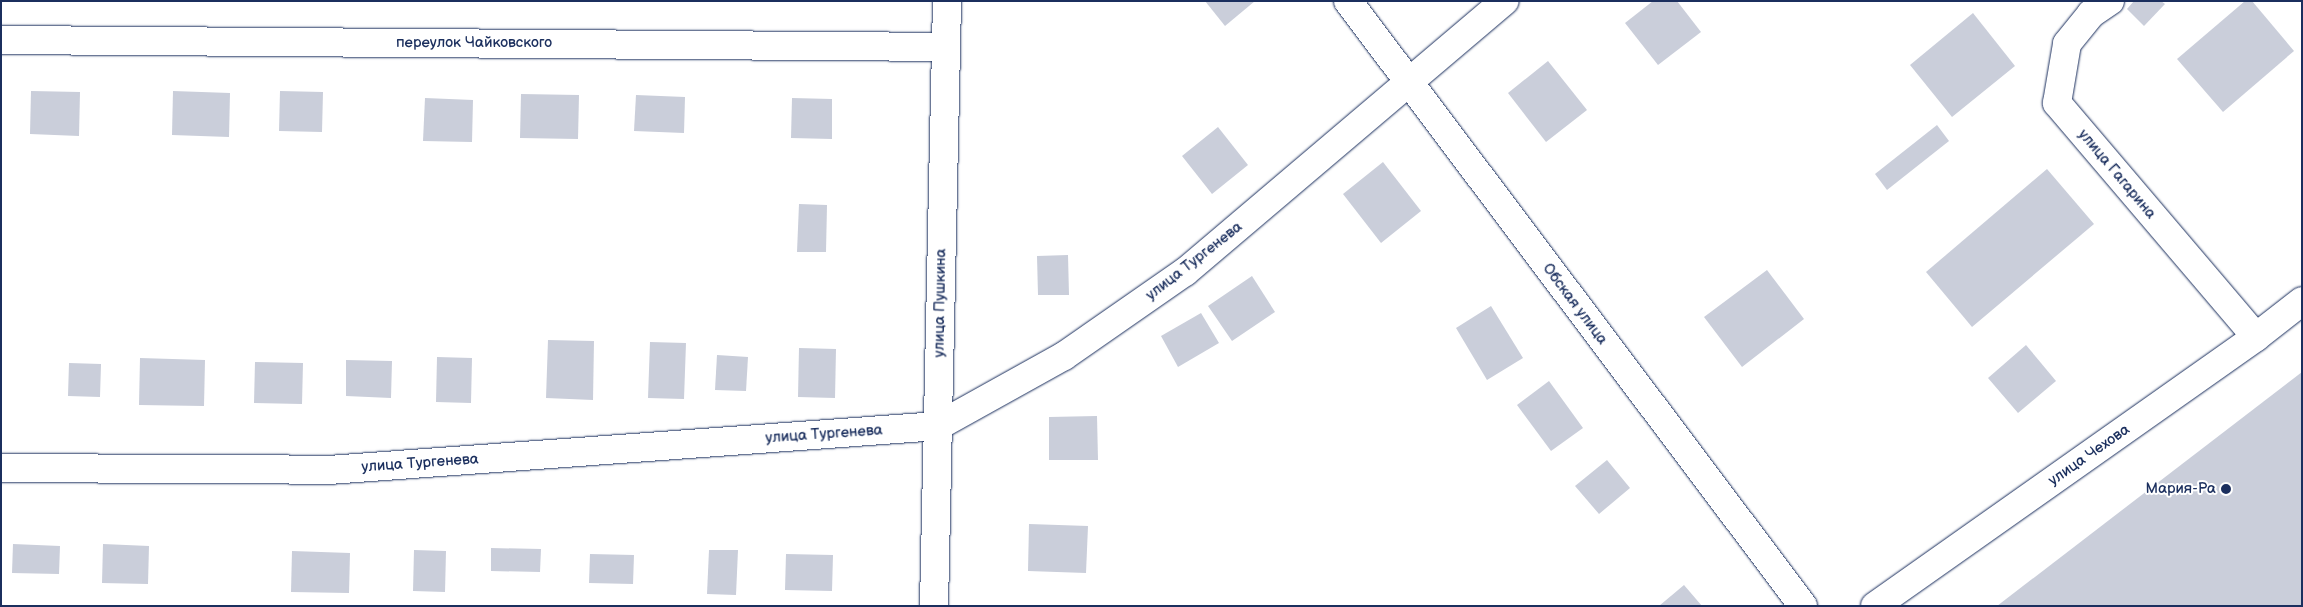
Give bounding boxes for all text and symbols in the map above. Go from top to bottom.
street label: переулок Чайковского [396,34,552,52]
street label: улица Гагарина [2074,126,2160,222]
street label: улица Тургенева [1142,218,1246,304]
street label: улица Пушкина [930,248,950,358]
street label: Обская улица [1539,260,1611,348]
street label: улица Чехова [2045,420,2133,490]
street label: улица Тургенева [765,421,883,447]
street label: улица Тургенева [361,450,479,476]
place label: Мария-Ра [2146,480,2216,498]
marker: Мария-Ра [2220,483,2232,495]

